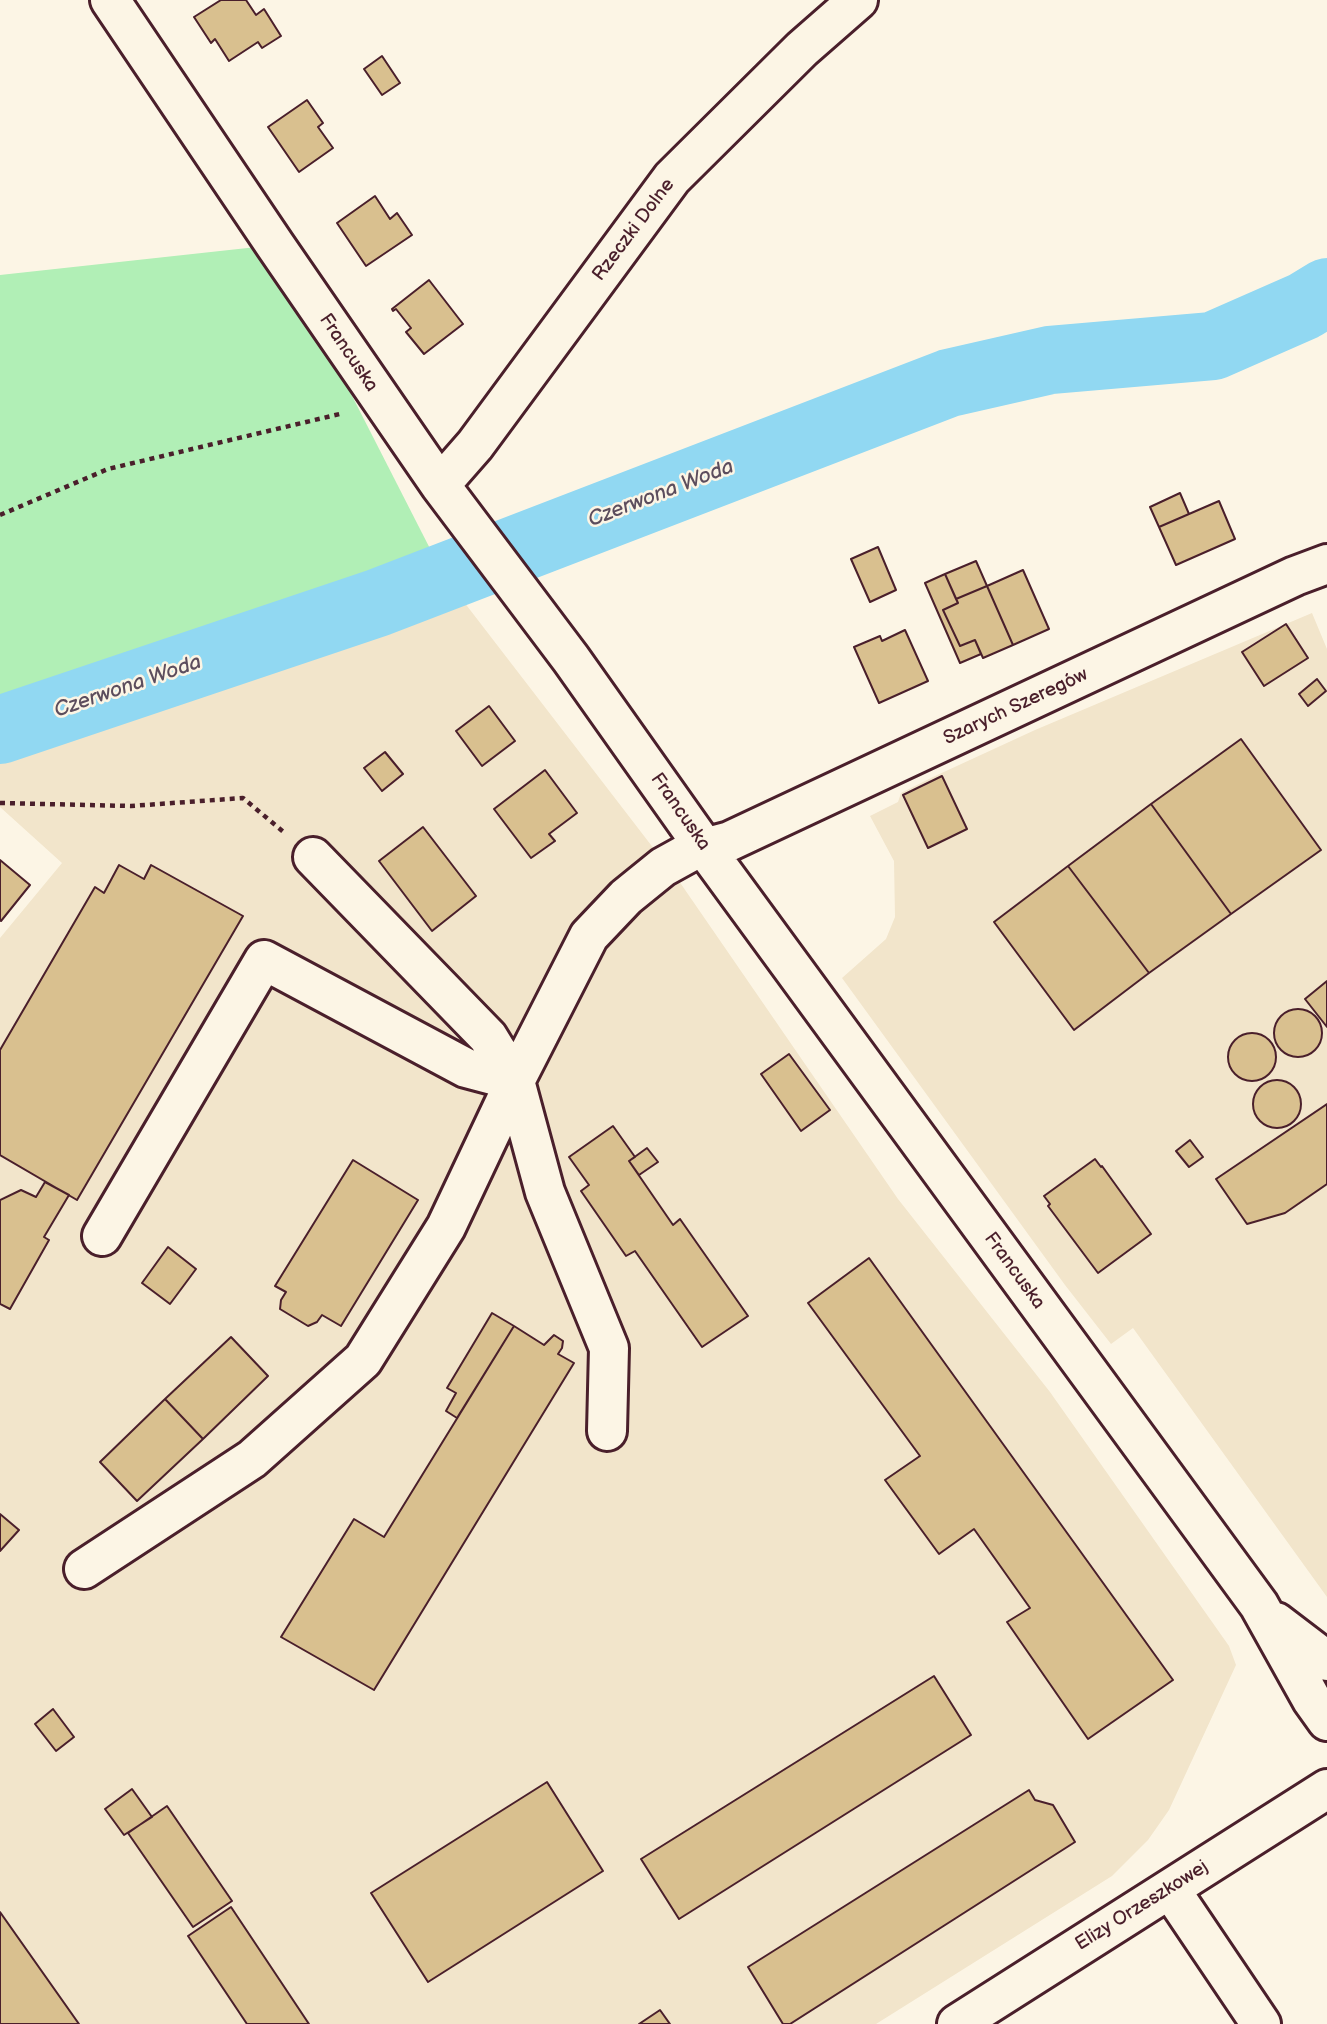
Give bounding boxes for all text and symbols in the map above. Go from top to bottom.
street label: Rzeczki Dolne [588,174,680,286]
street label: Francuska [314,310,382,396]
water label: Czerwona Woda [585,455,737,533]
water label: Czerwona Woda [51,650,205,724]
street label: Szarych Szeregów [940,664,1092,750]
street label: Francuska [645,769,715,855]
street label: Francuska [979,1228,1049,1314]
street label: Elizy Orzeszkowej [1071,1856,1213,1956]

